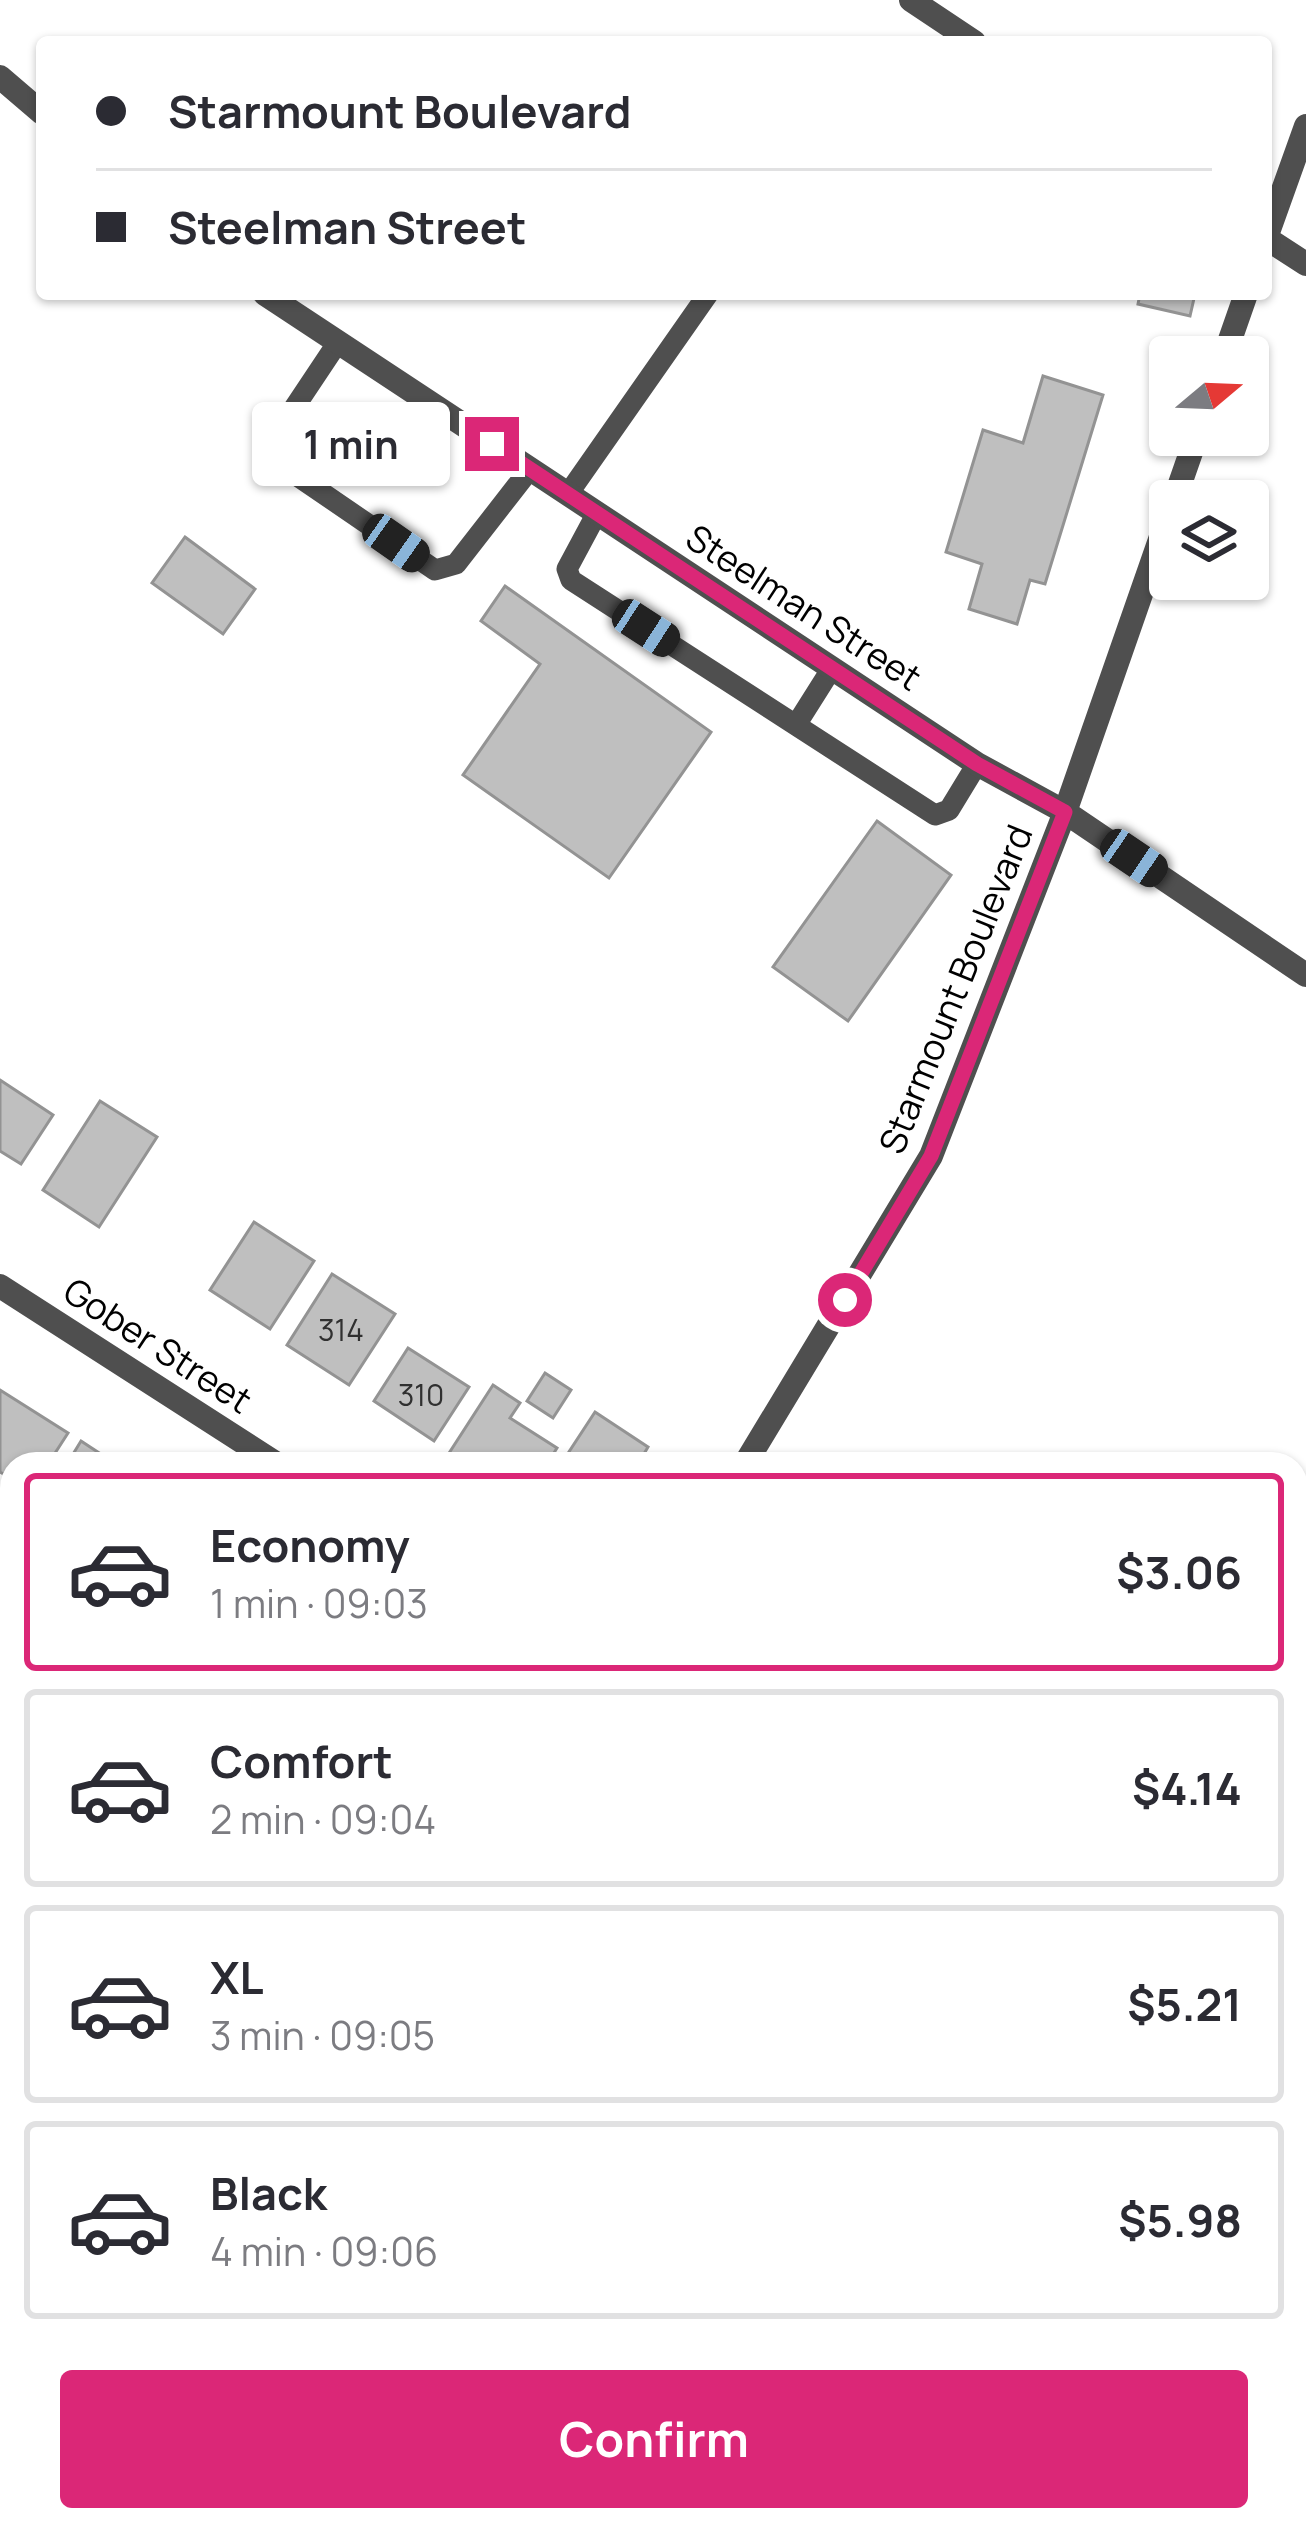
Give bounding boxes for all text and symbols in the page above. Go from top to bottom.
text: Starmount Boulevard [168,80,632,142]
text: Steelman Street [168,196,526,258]
north arrow [1149,336,1269,456]
map controls [1149,336,1269,600]
callout: 1 min [252,402,450,486]
text: 1 min [303,417,399,471]
route end [465,417,519,471]
button: layers [1149,480,1269,600]
car [356,508,436,578]
street label: Steelman Street [677,513,931,701]
car [606,593,686,663]
street label: Starmount Boulevard [867,817,1043,1161]
car [1094,823,1174,893]
street label: Gober Street [55,1266,261,1424]
route start [818,1273,872,1327]
house number: 314 [318,1309,364,1350]
house number: 310 [398,1374,444,1415]
text: Economy [210,1514,410,1576]
icon: car [66,1518,174,1626]
text: $3.06 [1116,1541,1242,1603]
text: 1 min · 09:03 [210,1576,428,1630]
text: Comfort [210,1730,393,1792]
icon: car [66,1734,174,1842]
text: $4.14 [1132,1757,1242,1819]
text: 2 min · 09:04 [210,1792,436,1846]
text: XL [210,1946,264,2008]
icon: car [66,1950,174,2058]
text: $5.21 [1127,1973,1242,2035]
text: 3 min · 09:05 [210,2008,435,2062]
text: Black [210,2162,327,2224]
icon: car [66,2166,174,2274]
text: $5.98 [1118,2189,1242,2251]
text: 4 min · 09:06 [210,2224,438,2278]
button: Confirm [60,2370,1248,2508]

